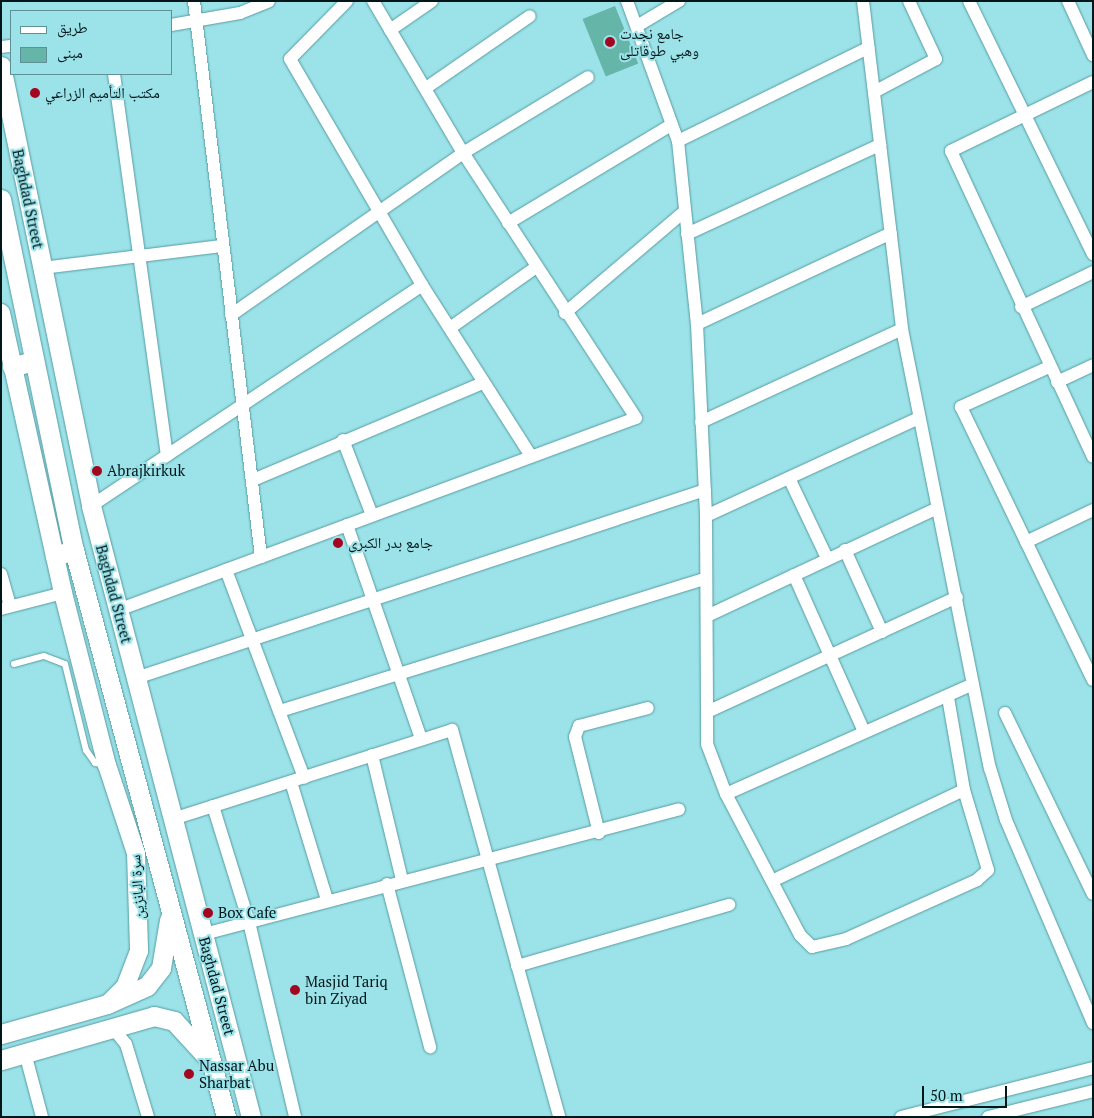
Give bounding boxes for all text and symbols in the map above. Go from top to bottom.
legend [10,10,172,75]
text: طريق [57,17,88,37]
place label: جامع نجدت وهبي طوقاتلى [620,24,699,59]
marker: جامع نجدت وهبي طوقاتلى [604,36,616,48]
text: مبنى [57,42,83,62]
place label: مكتب التأميم الزراعي [45,84,160,102]
marker: مكتب التأميم الزراعي [29,87,41,99]
street label: Baghdad Street [9,148,47,250]
place label: Abrajkirkuk [107,462,185,480]
marker: Abrajkirkuk [91,465,103,477]
place label: جامع بدر الكبرى [348,534,433,552]
marker: جامع بدر الكبرى [332,537,344,549]
street label: Baghdad Street [92,543,136,645]
street label: سرة البانزين [126,854,148,920]
place label: Box Cafe [218,904,276,922]
marker: Box Cafe [202,907,214,919]
street label: Baghdad Street [195,935,239,1037]
place label: Masjid Tariq bin Ziyad [305,972,388,1007]
marker: Masjid Tariq bin Ziyad [289,984,301,996]
place label: Nassar Abu Sharbat [199,1056,275,1091]
marker: Nassar Abu Sharbat [183,1068,195,1080]
scale bar [924,1076,1009,1108]
text: 50 m [930,1085,963,1105]

